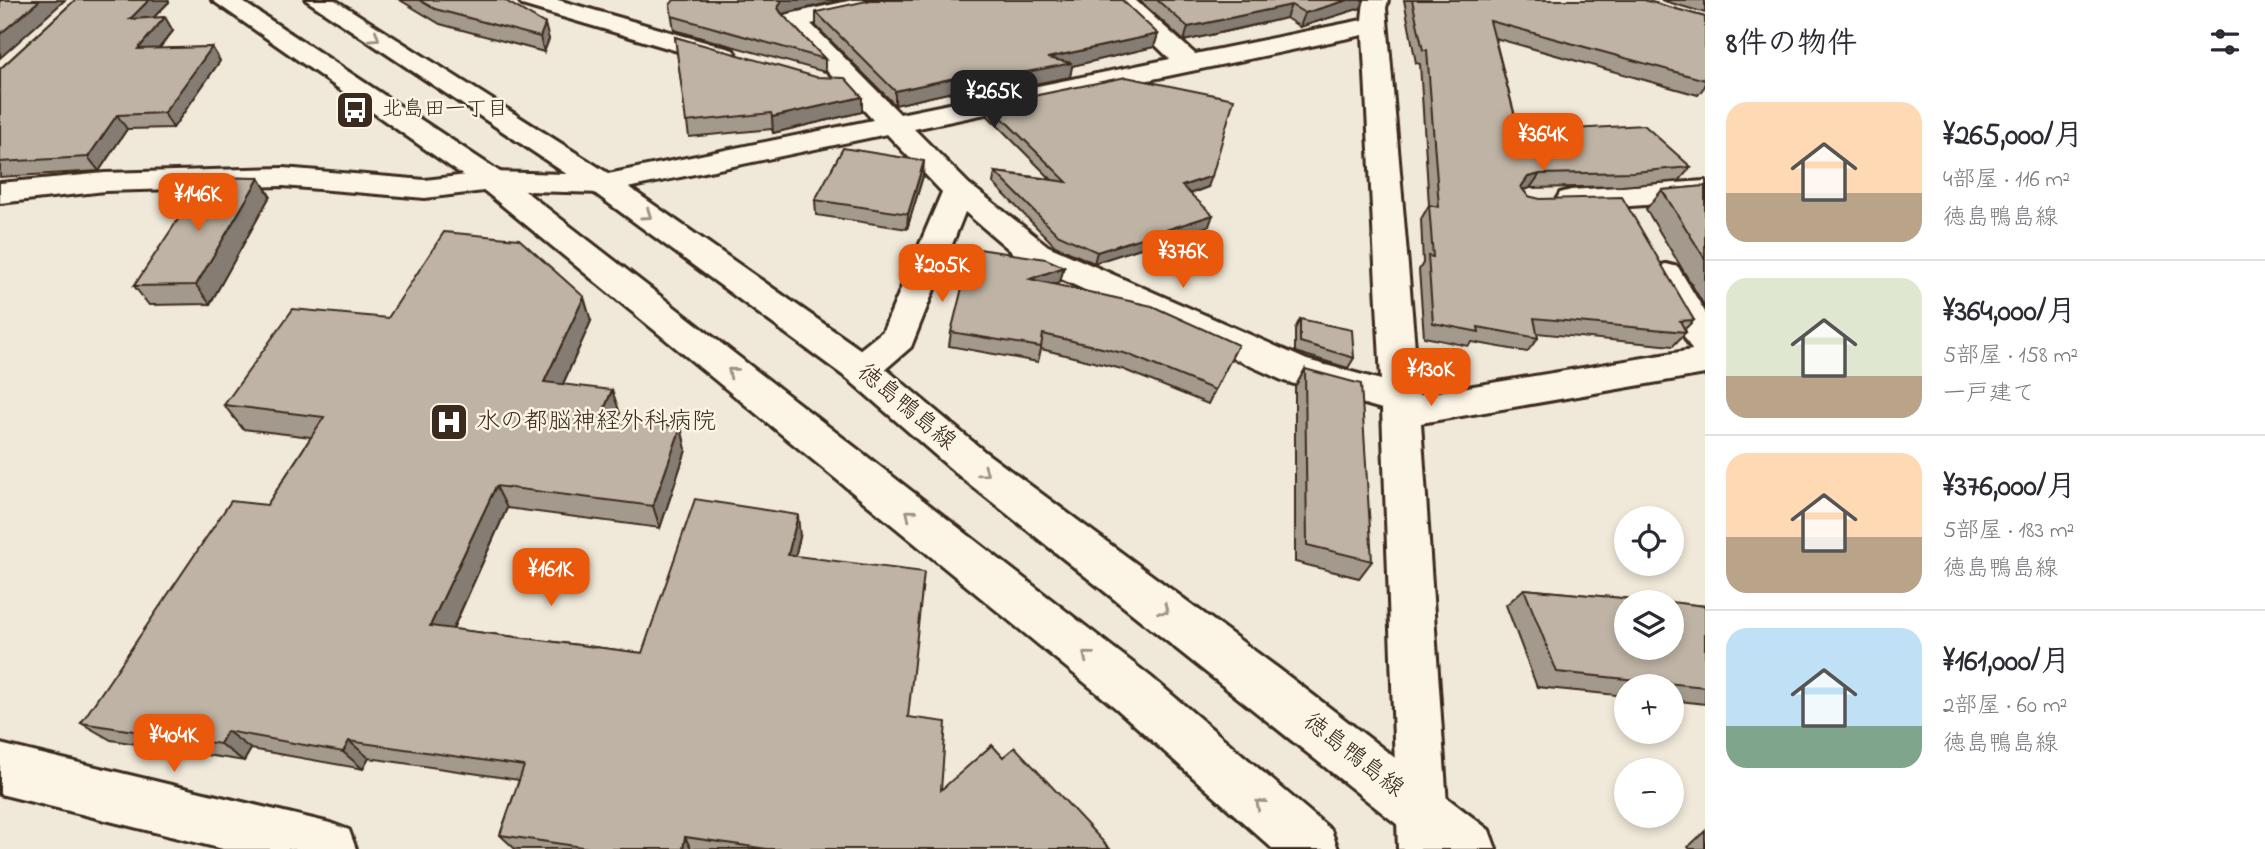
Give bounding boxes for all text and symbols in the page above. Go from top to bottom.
text: 8件の物件 [1726,23,1857,67]
icon: filters [2206,23,2244,61]
one-way arrow [367,29,380,41]
pin: ¥265K [945,71,1043,130]
text: ¥265K [967,76,1021,109]
bus stop icon: 北島田一丁目 [334,89,376,131]
place label: 北島田一丁目 [382,95,508,125]
pin: ¥364K [1494,114,1592,173]
text: ¥265,000/月 [1943,115,2083,159]
text: ¥364K [1518,119,1568,152]
icon: home [1782,130,1866,214]
text: 4部屋 · 116 m² [1943,164,2070,197]
pin: ¥146K [149,174,247,233]
text: ¥146K [174,179,222,212]
text: 徳島鴨島線 [1943,202,2058,235]
one-way arrow [639,207,652,220]
pin: ¥376K [1134,230,1232,290]
text: ¥376K [1158,236,1208,269]
pin: ¥205K [893,244,991,304]
text: ¥205K [915,250,969,283]
text: ¥364,000/月 [1943,291,2076,335]
icon: home [1782,306,1866,390]
text: 5部屋 · 158 m² [1943,340,2078,373]
pin: ¥130K [1382,348,1480,408]
text: ¥130K [1408,354,1454,387]
street label: 徳島鴨島線 [849,356,963,460]
one-way arrow [727,368,740,380]
text: 一戸建て [1943,378,2035,411]
hospital icon: 水の都脳神経外科病院 [428,401,470,443]
place label: 水の都脳神経外科病院 [476,405,716,440]
one-way arrow [976,464,988,477]
text: ¥376,000/月 [1943,466,2076,510]
icon: home [1782,481,1866,565]
map controls [1614,506,1684,828]
button: locate [1614,506,1684,576]
one-way arrow [905,510,918,522]
text: 5部屋 · 183 m² [1943,515,2074,548]
pin: ¥161K [502,548,600,608]
text: 徳島鴨島線 [1943,553,2058,586]
text: ¥161K [529,554,573,587]
button: layers [1614,590,1684,660]
one-way arrow [1157,602,1169,615]
text: ¥161,000/月 [1943,641,2070,685]
one-way arrow [1083,652,1096,664]
icon: home [1782,656,1866,740]
button: + [1614,674,1684,744]
text: 2部屋 · 60 m² [1943,690,2067,723]
street label: 徳島鴨島線 [1295,705,1411,807]
pin: ¥404K [125,714,223,774]
text: ¥404K [149,720,199,753]
text: 徳島鴨島線 [1943,728,2058,761]
button: − [1614,758,1684,828]
one-way arrow [1255,800,1268,812]

